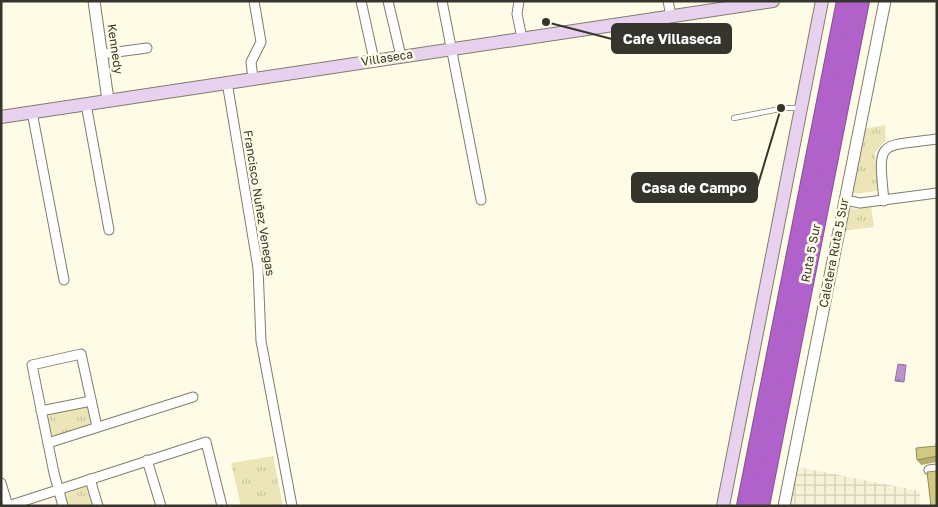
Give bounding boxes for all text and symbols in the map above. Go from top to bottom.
street label: Kennedy [105,23,126,75]
callout: Cafe Villaseca [612,24,731,53]
text: Cafe Villaseca [623,30,721,47]
street label: Villaseca [360,46,414,69]
street label: Francisco Nuñez Venegas [241,129,278,277]
callout: Casa de Campo [632,173,757,202]
text: Casa de Campo [641,179,747,196]
street label: Caletera Ruta 5 Sur [816,197,852,309]
street label: Ruta 5 Sur [797,222,824,283]

